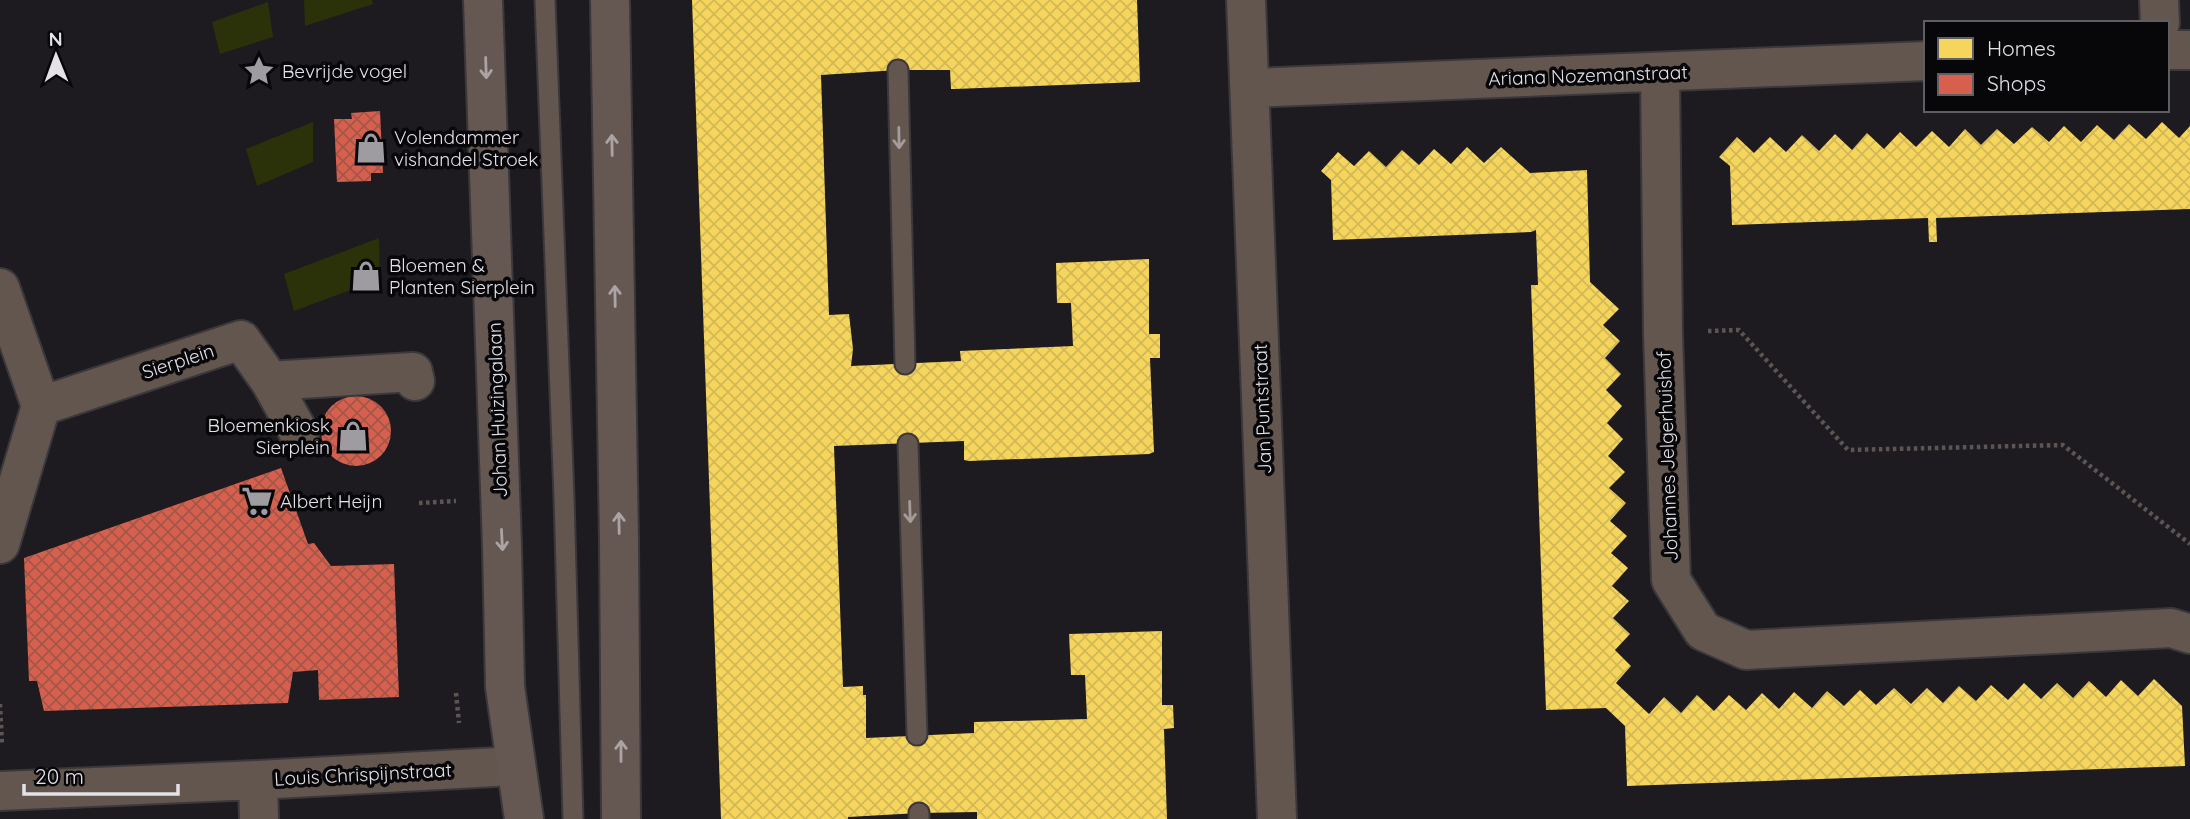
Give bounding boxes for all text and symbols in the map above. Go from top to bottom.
north arrow [21,21,91,91]
legend [1924,21,2169,112]
text: N [49,27,63,51]
text: Homes [1987,35,2056,61]
place icon: Bevrijde vogel [242,54,276,88]
one-way arrow [479,56,492,79]
place label: Bevrijde vogel [282,59,407,83]
street label: Ariana Nozemanstraat [1488,60,1688,90]
text: Shops [1987,70,2046,96]
place label: Volendammer vishandel Stroek [394,125,539,171]
one-way arrow [893,126,906,149]
shop icon: Volendammer vishandel Stroek [354,131,388,165]
one-way arrow [605,134,619,157]
place label: Bloemen & Planten Sierplein [389,253,535,299]
shop icon: Bloemen & Planten Sierplein [349,259,383,293]
one-way arrow [608,285,622,308]
street label: Johan Huizingalaan [482,322,512,498]
street label: Sierplein [139,338,217,384]
street label: Jan Puntstraat [1248,343,1276,475]
street label: Johannes Jelgerhuishof [1651,350,1683,562]
place label: Bloemenkiosk Sierplein [207,413,330,459]
shop icon: Bloemenkiosk Sierplein [336,419,370,453]
supermarket icon: Albert Heijn [240,484,274,518]
place label: Albert Heijn [280,489,382,513]
one-way arrow [903,500,917,523]
one-way arrow [612,512,625,535]
one-way arrow [496,529,509,551]
one-way arrow [614,740,628,763]
scale bar [24,752,178,796]
street label: Louis Chrispijnstraat [274,757,452,791]
text: 20 m [35,763,84,789]

